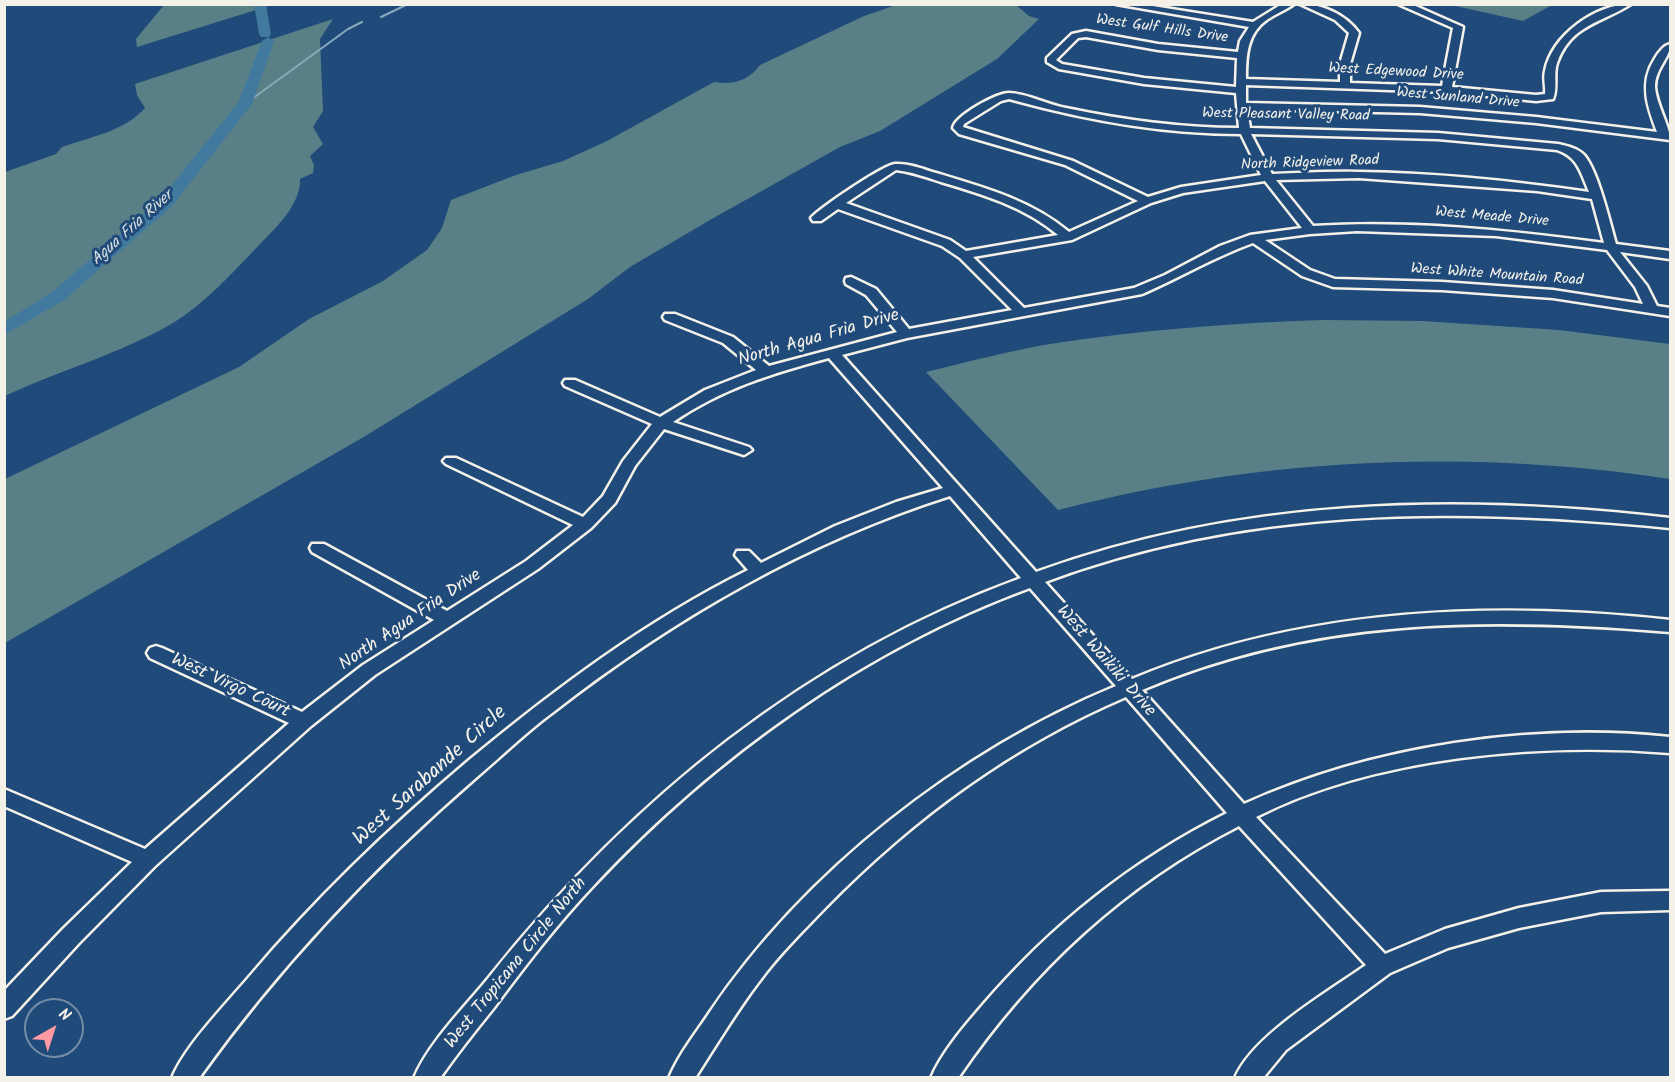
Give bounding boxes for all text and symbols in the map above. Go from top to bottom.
street label: West Gulf Hills Drive [1095,12,1229,48]
street label: West Edgewood Drive [1328,60,1464,86]
street label: West Sunland Drive [1396,85,1520,113]
street label: West Pleasant Valley Road [1202,106,1370,126]
street label: North Ridgeview Road [1241,153,1379,175]
water label: Agua Fria River [88,187,178,271]
street label: West Meade Drive [1435,204,1549,232]
street label: West White Mountain Road [1410,261,1584,291]
street label: North Agua Fria Drive [736,306,902,372]
street label: North Agua Fria Drive [336,565,486,677]
street label: West Waikiki Drive [1051,602,1159,722]
street label: West Virgo Court [167,650,293,724]
street label: West Sarabande Circle [349,701,513,853]
street label: West Tropicana Circle North [441,874,593,1054]
north arrow [24,998,84,1058]
text: N [53,1002,76,1028]

